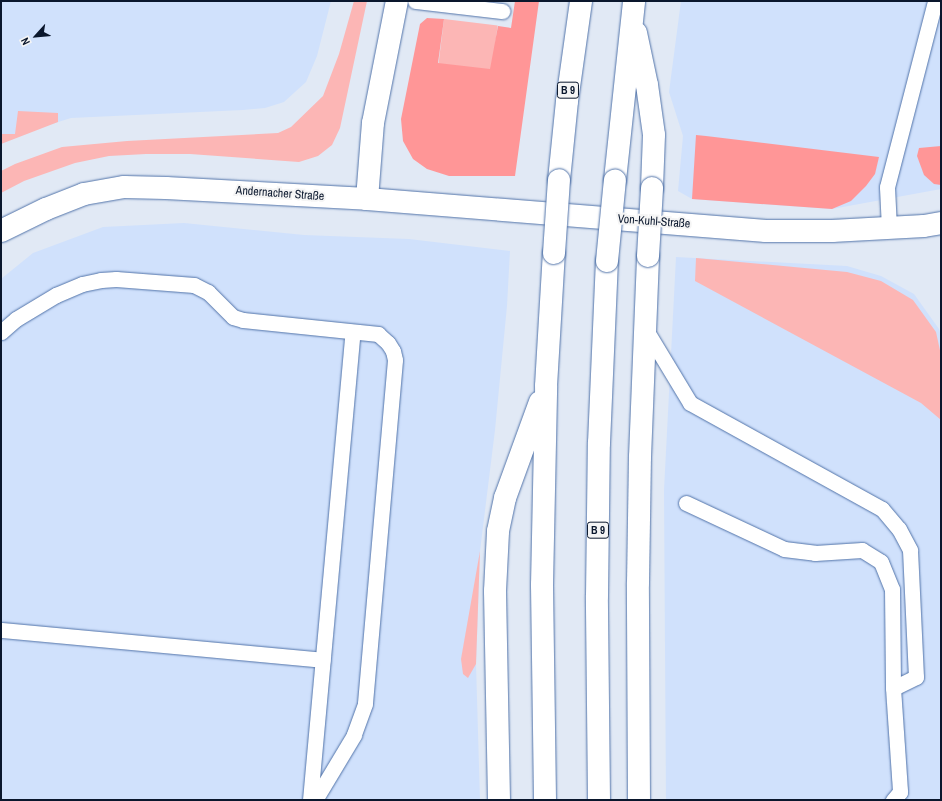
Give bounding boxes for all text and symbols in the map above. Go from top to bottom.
north arrow [16,16,56,56]
text: N [18,35,33,48]
road number: B 9 [556,81,580,99]
street label: Andernacher Straße [235,184,325,204]
street label: Von-Kuhl-Straße [617,212,691,232]
road number: B 9 [586,521,610,539]

